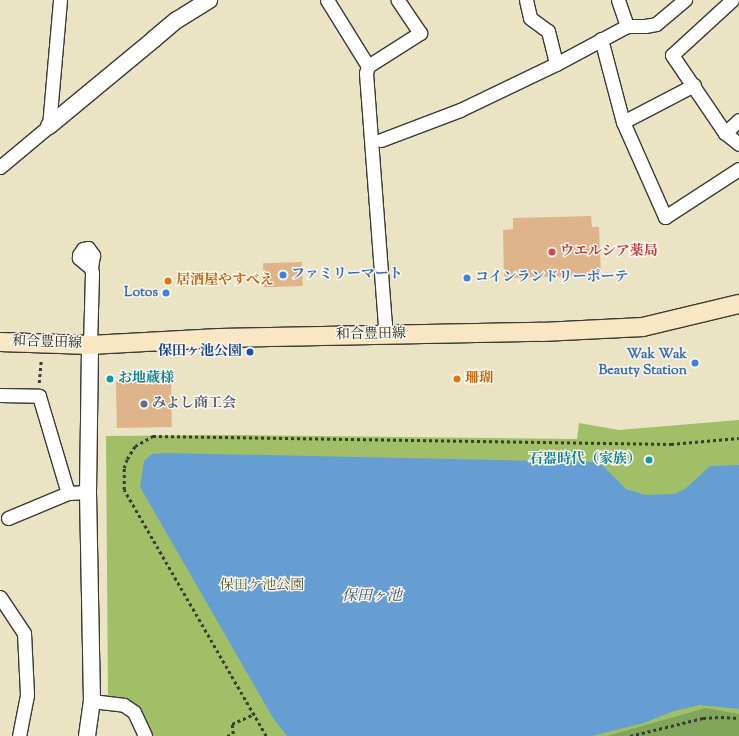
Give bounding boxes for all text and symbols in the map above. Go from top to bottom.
place label: ウエルシア薬局 [560,244,658,260]
marker: ウエルシア薬局 [547,247,557,257]
place label: ファミリーマート [291,267,403,283]
marker: ファミリーマート [278,270,288,280]
place label: コインランドリーポーテ [475,270,629,286]
place label: 居酒屋やすべえ [176,273,274,289]
marker: コインランドリーポーテ [462,273,472,283]
marker: 居酒屋やすべえ [163,276,173,286]
place label: Lotos [124,285,158,301]
marker: Lotos [161,288,171,298]
street label: 和合豊田線 [336,326,406,344]
street label: 和合豊田線 [12,333,82,353]
place label: 保田ヶ池公園 [158,344,242,360]
marker: 保田ヶ池公園 [245,347,255,357]
place label: Wak Wak Beauty Station [599,347,687,380]
marker: Wak Wak Beauty Station [690,358,700,368]
place label: お地蔵様 [118,371,174,387]
place label: 珊瑚 [465,371,493,387]
marker: お地蔵様 [105,374,115,384]
marker: 珊瑚 [452,374,462,384]
place label: みよし商工会 [152,396,236,412]
marker: みよし商工会 [139,399,149,409]
place label: 石器時代（家族） [529,452,641,468]
marker: 石器時代（家族） [644,455,654,465]
park label: 保田ケ池公園 [220,578,304,594]
water label: 保田ヶ池 [342,588,402,606]

